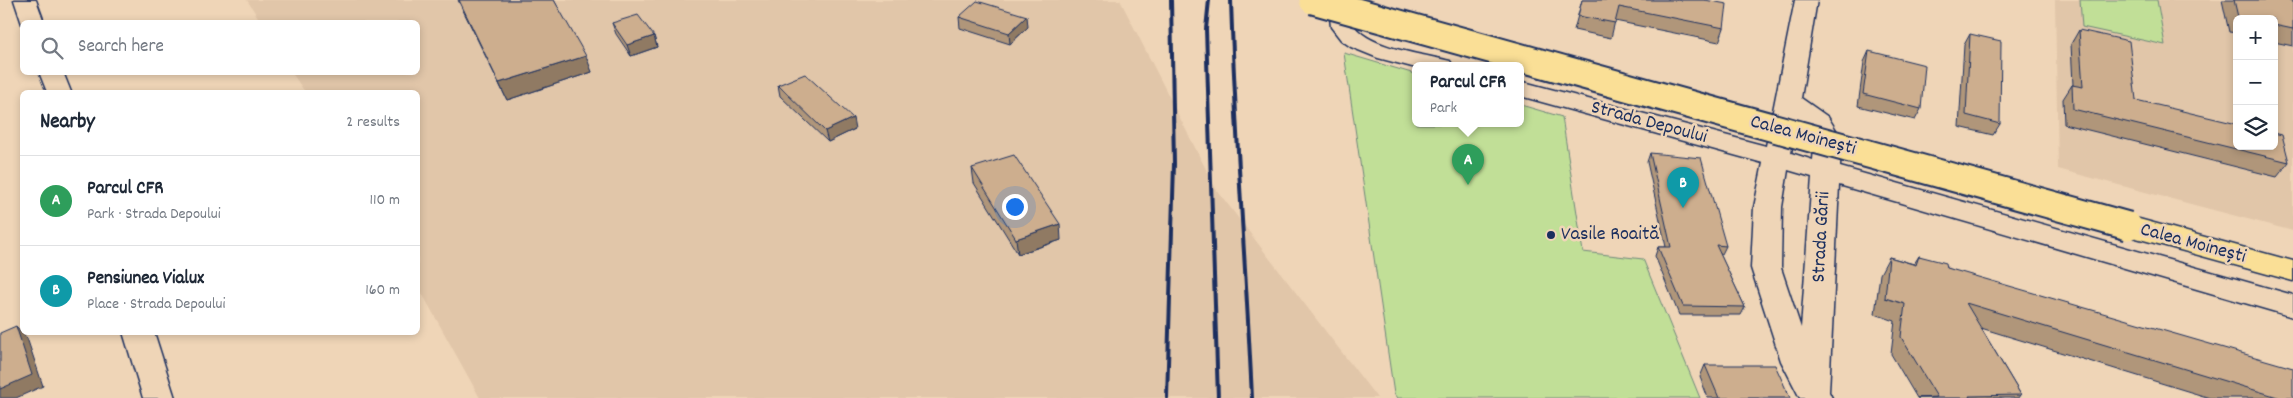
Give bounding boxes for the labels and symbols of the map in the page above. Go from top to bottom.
street label: Strada Depoului [1588,94,1711,152]
street label: Calea Moinești [1747,108,1859,164]
pin: A [1452,144,1484,185]
pin: B [1667,167,1699,208]
street label: Strada Gării [1806,190,1838,283]
your location [1002,194,1028,220]
street label: Calea Moinești [2137,216,2249,272]
place label: Vasile Roaită [1561,221,1659,249]
marker: Vasile Roaită [1545,229,1557,241]

